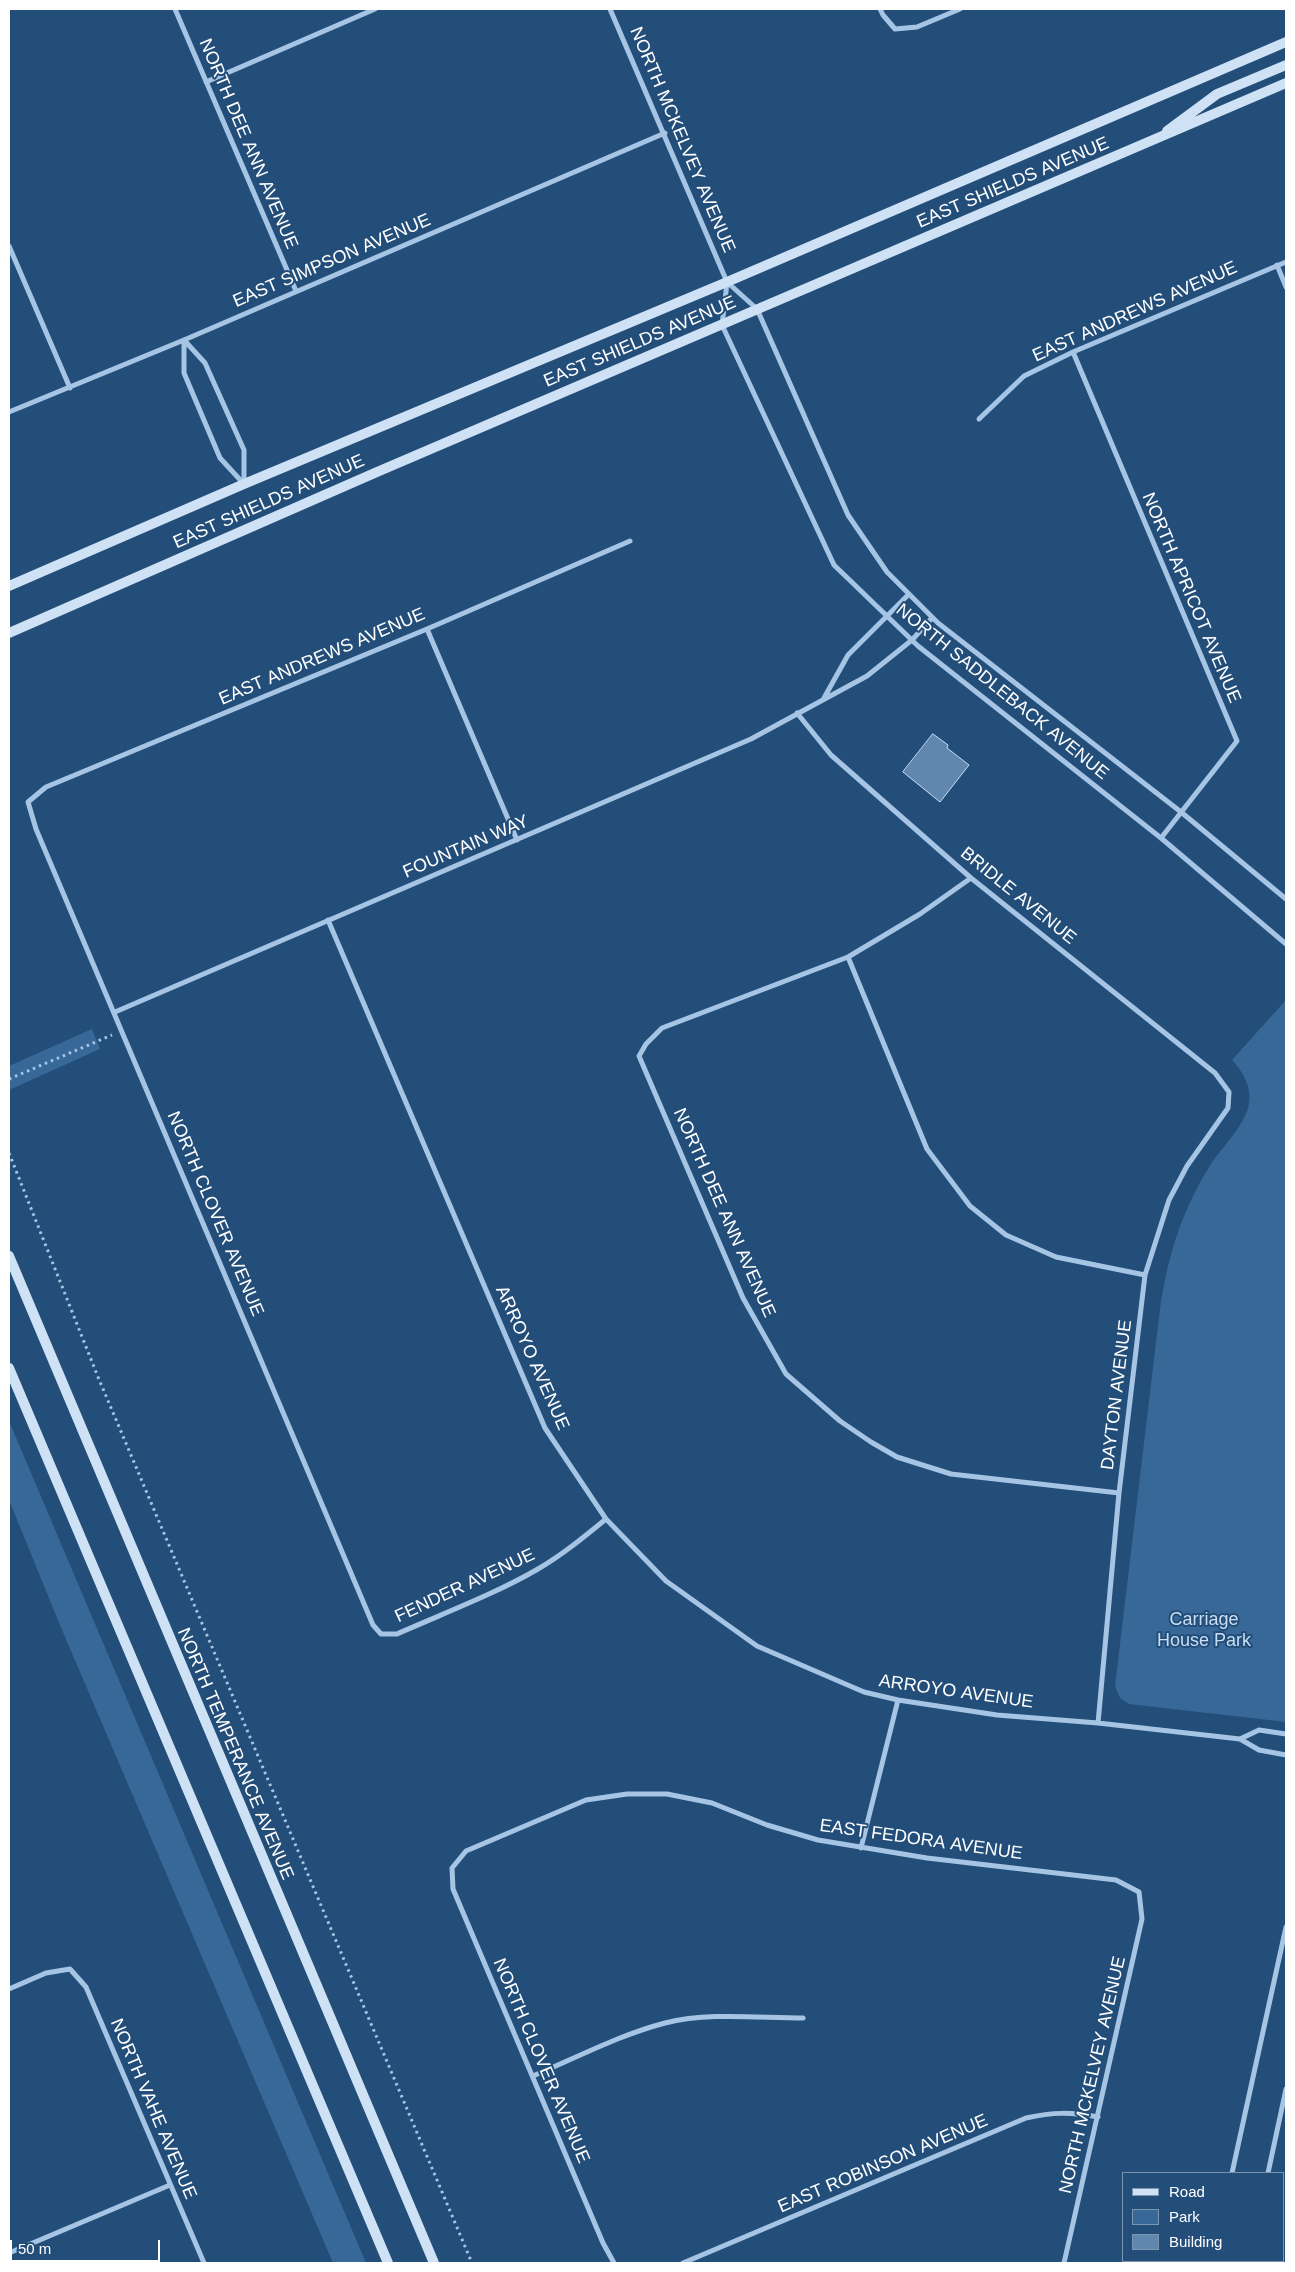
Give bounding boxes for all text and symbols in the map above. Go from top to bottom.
street label: NORTH MCKELVEY AVENUE [625,24,739,256]
street label: NORTH DEE ANN AVENUE [194,36,302,252]
street label: EAST SHIELDS AVENUE [914,133,1112,233]
street label: EAST SIMPSON AVENUE [230,210,434,312]
street label: EAST ANDREWS AVENUE [1029,257,1241,367]
street label: EAST SHIELDS AVENUE [541,292,739,392]
street label: EAST SHIELDS AVENUE [170,450,368,554]
street label: NORTH APRICOT AVENUE [1137,490,1245,706]
street label: NORTH SADDLEBACK AVENUE [891,599,1113,785]
street label: EAST ANDREWS AVENUE [216,604,428,710]
street label: FOUNTAIN WAY [400,811,532,883]
street label: BRIDLE AVENUE [956,843,1080,949]
street label: NORTH DEE ANN AVENUE [668,1105,780,1321]
street label: NORTH CLOVER AVENUE [162,1108,268,1320]
street label: ARROYO AVENUE [490,1282,574,1434]
street label: DAYTON AVENUE [1097,1319,1137,1471]
street label: FENDER AVENUE [392,1544,538,1628]
park label: Carriage House Park [1157,1609,1251,1652]
street label: NORTH TEMPERANCE AVENUE [172,1625,298,1883]
street label: ARROYO AVENUE [877,1670,1035,1714]
street label: EAST FEDORA AVENUE [818,1815,1024,1865]
street label: NORTH MCKELVEY AVENUE [1055,1954,1131,2196]
street label: NORTH CLOVER AVENUE [488,1955,594,2167]
street label: NORTH VAHE AVENUE [105,2015,201,2203]
street label: EAST ROBINSON AVENUE [775,2110,991,2218]
legend [1122,2172,1285,2262]
text: Road [1169,2183,1205,2200]
text: Park [1169,2208,1200,2225]
scale bar [12,2230,162,2262]
text: Building [1169,2233,1222,2250]
text: 50 m [18,2240,51,2257]

